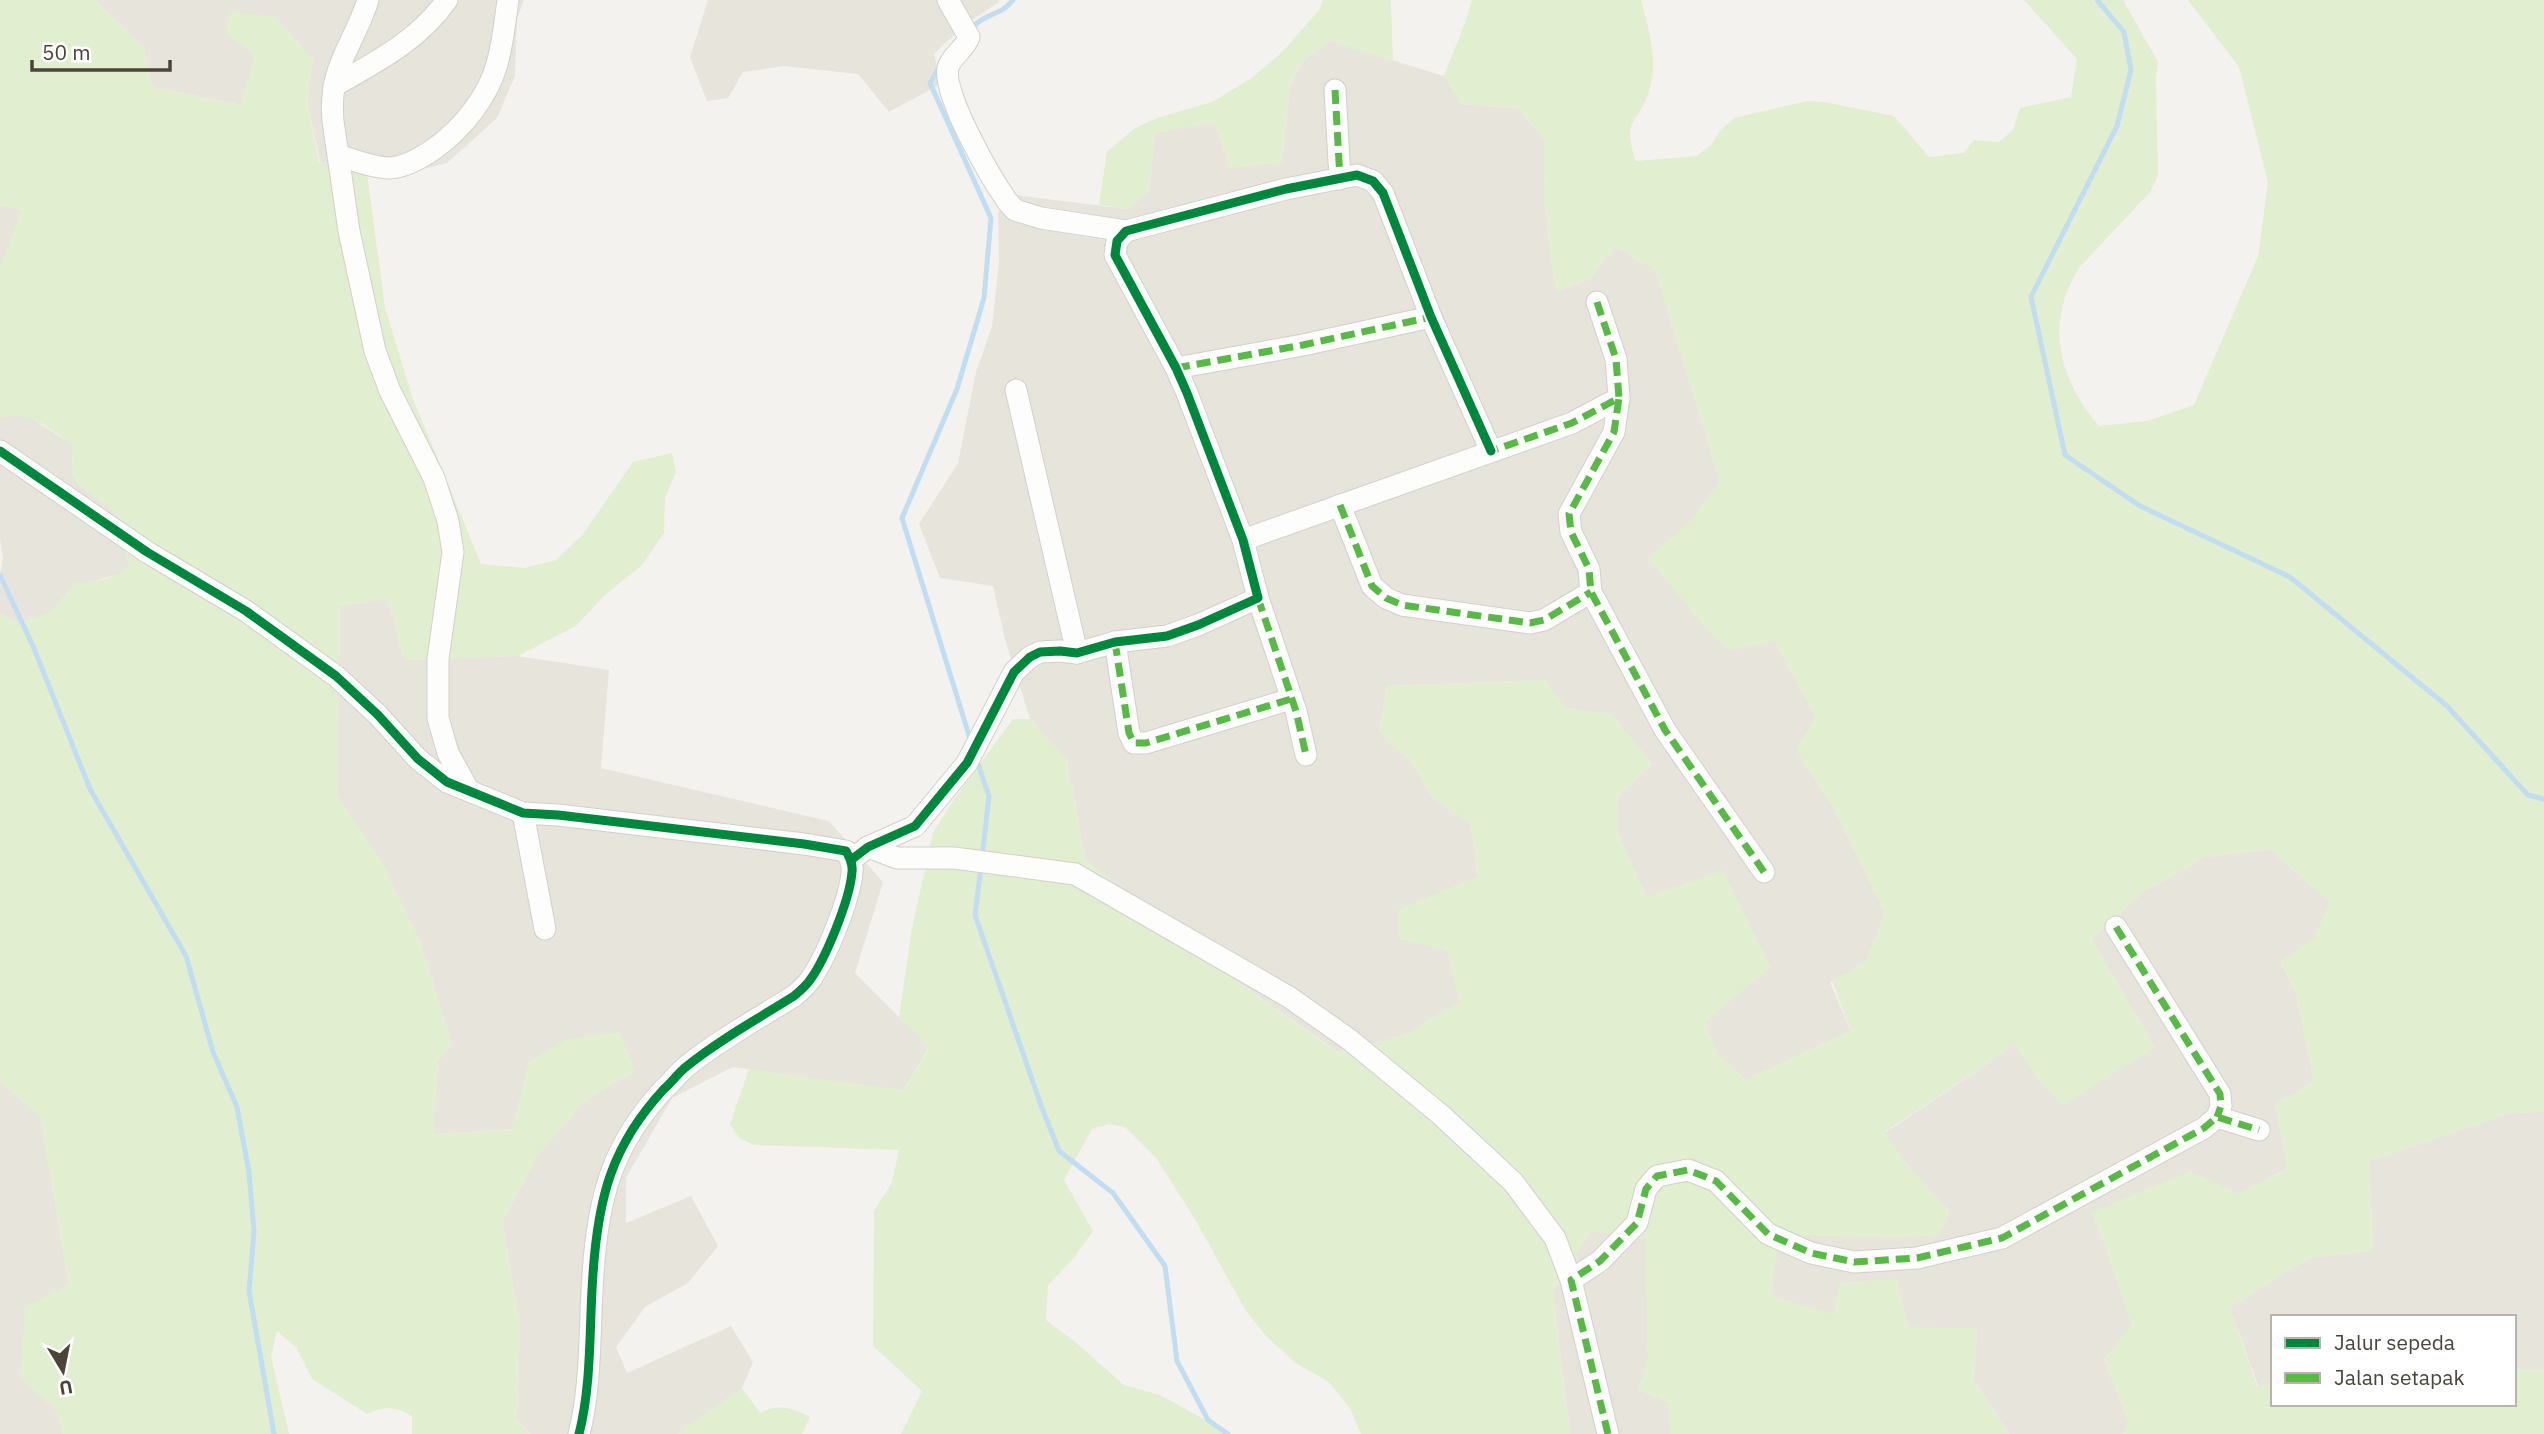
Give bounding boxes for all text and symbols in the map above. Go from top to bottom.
scale bar [32,28,170,72]
text: 50 m [42,38,91,66]
legend [2271,1315,2516,1406]
text: Jalur sepeda [2334,1328,2455,1356]
north arrow [28,1336,98,1406]
text: Jalan setapak [2334,1363,2465,1391]
text: U [57,1375,75,1401]

